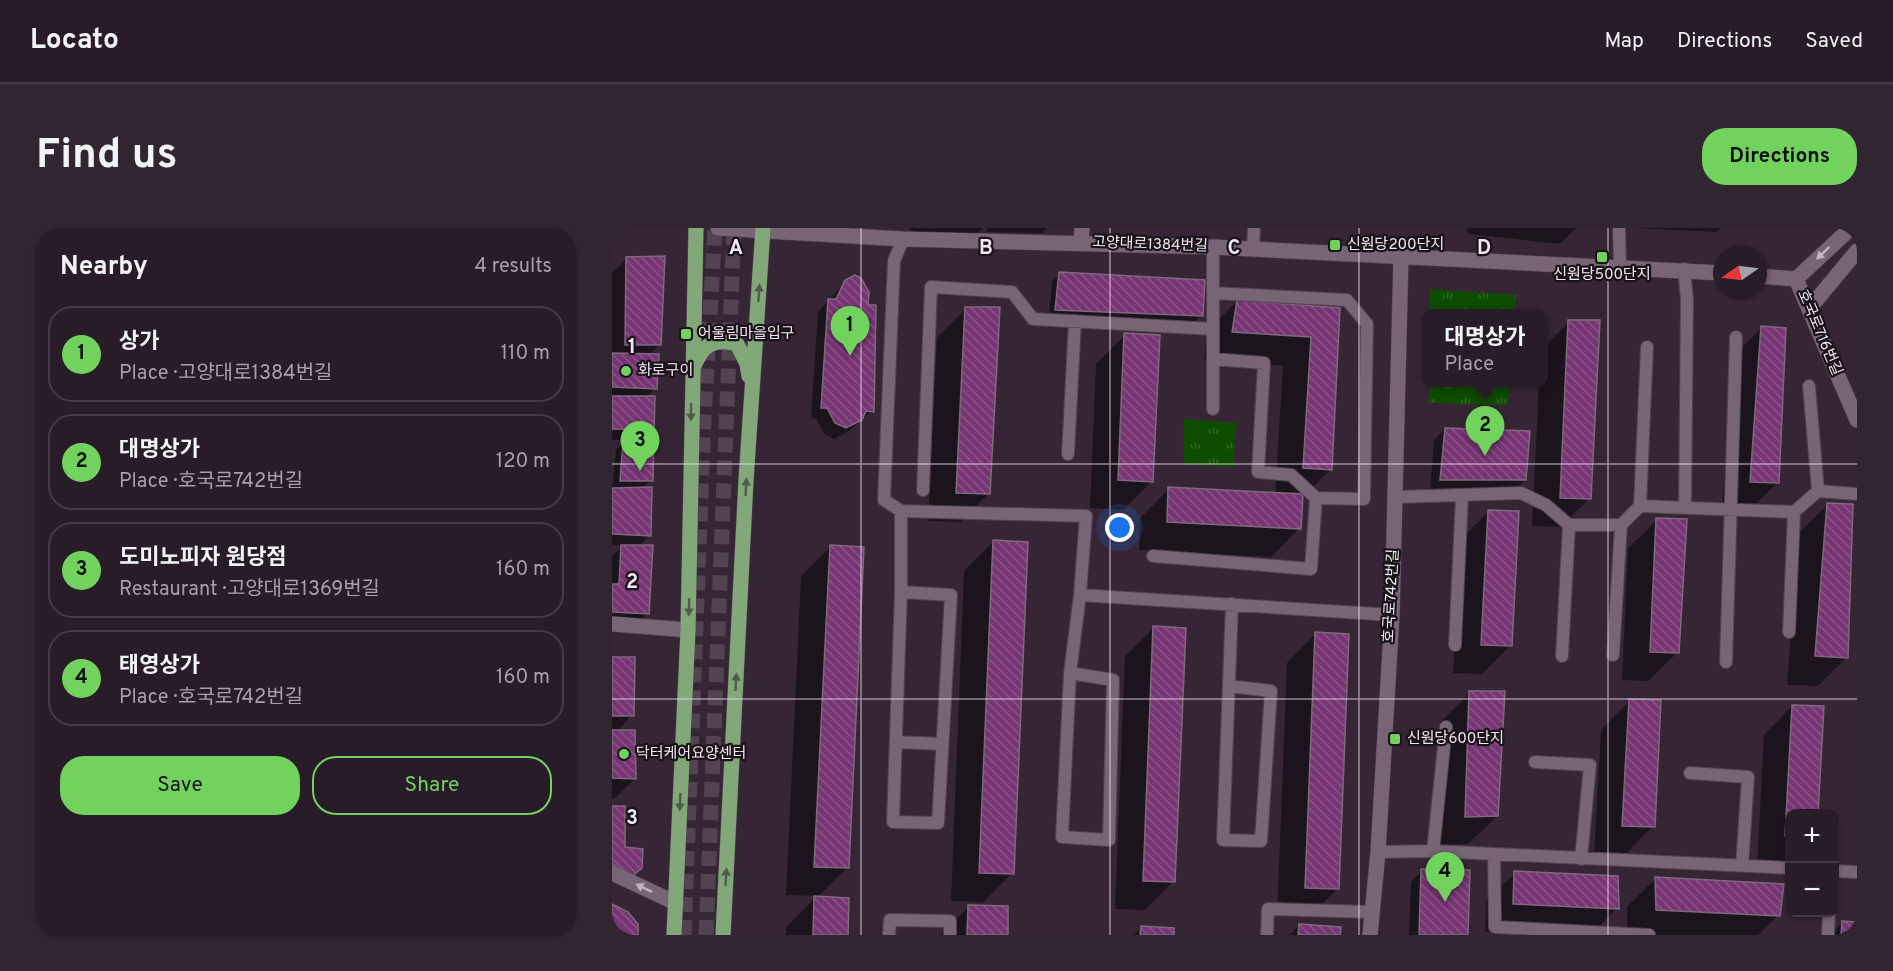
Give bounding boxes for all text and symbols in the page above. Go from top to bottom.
text: Locato [30,23,119,59]
text: Map [1604,28,1644,55]
text: Directions [1677,28,1772,55]
text: Saved [1805,28,1863,55]
button: Directions [1702,128,1857,185]
text: Find us [36,130,177,183]
street label: 고양대로1384번길 [1092,233,1208,257]
text: A [729,236,743,262]
text: B [979,236,993,262]
text: C [1228,236,1240,262]
place label: 신원당200단지 [1347,236,1444,255]
text: D [1477,236,1491,262]
marker: 신원당200단지 [1328,238,1342,252]
north arrow [1713,246,1767,300]
one-way arrow [1817,246,1831,260]
marker: 신원당500단지 [1595,250,1609,264]
text: Nearby [60,251,148,284]
text: 4 results [475,254,552,280]
place label: 신원당500단지 [1553,266,1651,285]
one-way arrow [754,283,764,302]
street label: 호국로716번길 [1792,287,1846,379]
pin: 1 [830,306,870,356]
popup [1422,309,1548,387]
place label: 어울림마을입구 [698,325,795,344]
text: 대명상가 [1445,325,1525,352]
marker: 어울림마을입구 [679,327,693,341]
text: 상가 [119,329,159,356]
text: 1 [628,335,636,361]
text: 1 [78,341,86,367]
text: 110 m [501,341,550,367]
text: Place [1445,352,1494,378]
text: Place · 고양대로1384번길 [119,361,333,387]
place label: 화로구이 [638,362,693,381]
marker: 화로구이 [619,364,633,378]
one-way arrow [686,403,696,422]
pin: 2 [1466,406,1504,456]
pin: 3 [621,422,660,471]
text: 대명상가 [119,437,200,464]
text: 2 [75,449,88,475]
text: 120 m [496,449,550,475]
text: Place · 호국로742번길 [119,469,303,495]
one-way arrow [742,478,751,497]
your location [1105,513,1134,542]
text: 도미노피자 원당점 [119,545,286,572]
street label: 호국로742번길 [1380,549,1404,643]
text: 3 [76,557,88,583]
text: 160 m [496,557,550,583]
text: 2 [626,570,638,596]
text: Restaurant · 고양대로1369번길 [119,577,380,603]
one-way arrow [684,598,693,617]
text: 태영상가 [119,653,200,680]
text: 4 [75,665,88,691]
text: 160 m [496,665,550,691]
one-way arrow [732,672,741,691]
text: Place · 호국로742번길 [119,685,303,711]
place label: 신원당600단지 [1407,730,1504,749]
marker: 신원당600단지 [1388,732,1402,746]
place label: 닥터케어요양센터 [636,745,746,764]
marker: 닥터케어요양센터 [617,747,631,761]
button: Save [60,756,300,815]
button: Share [312,756,552,815]
one-way arrow [676,793,685,812]
text: 3 [626,806,638,832]
map controls [1785,809,1839,917]
button: + [1785,809,1839,863]
pin: 4 [1426,852,1464,902]
button: − [1785,863,1839,917]
one-way arrow [722,867,731,886]
one-way arrow [635,883,652,892]

